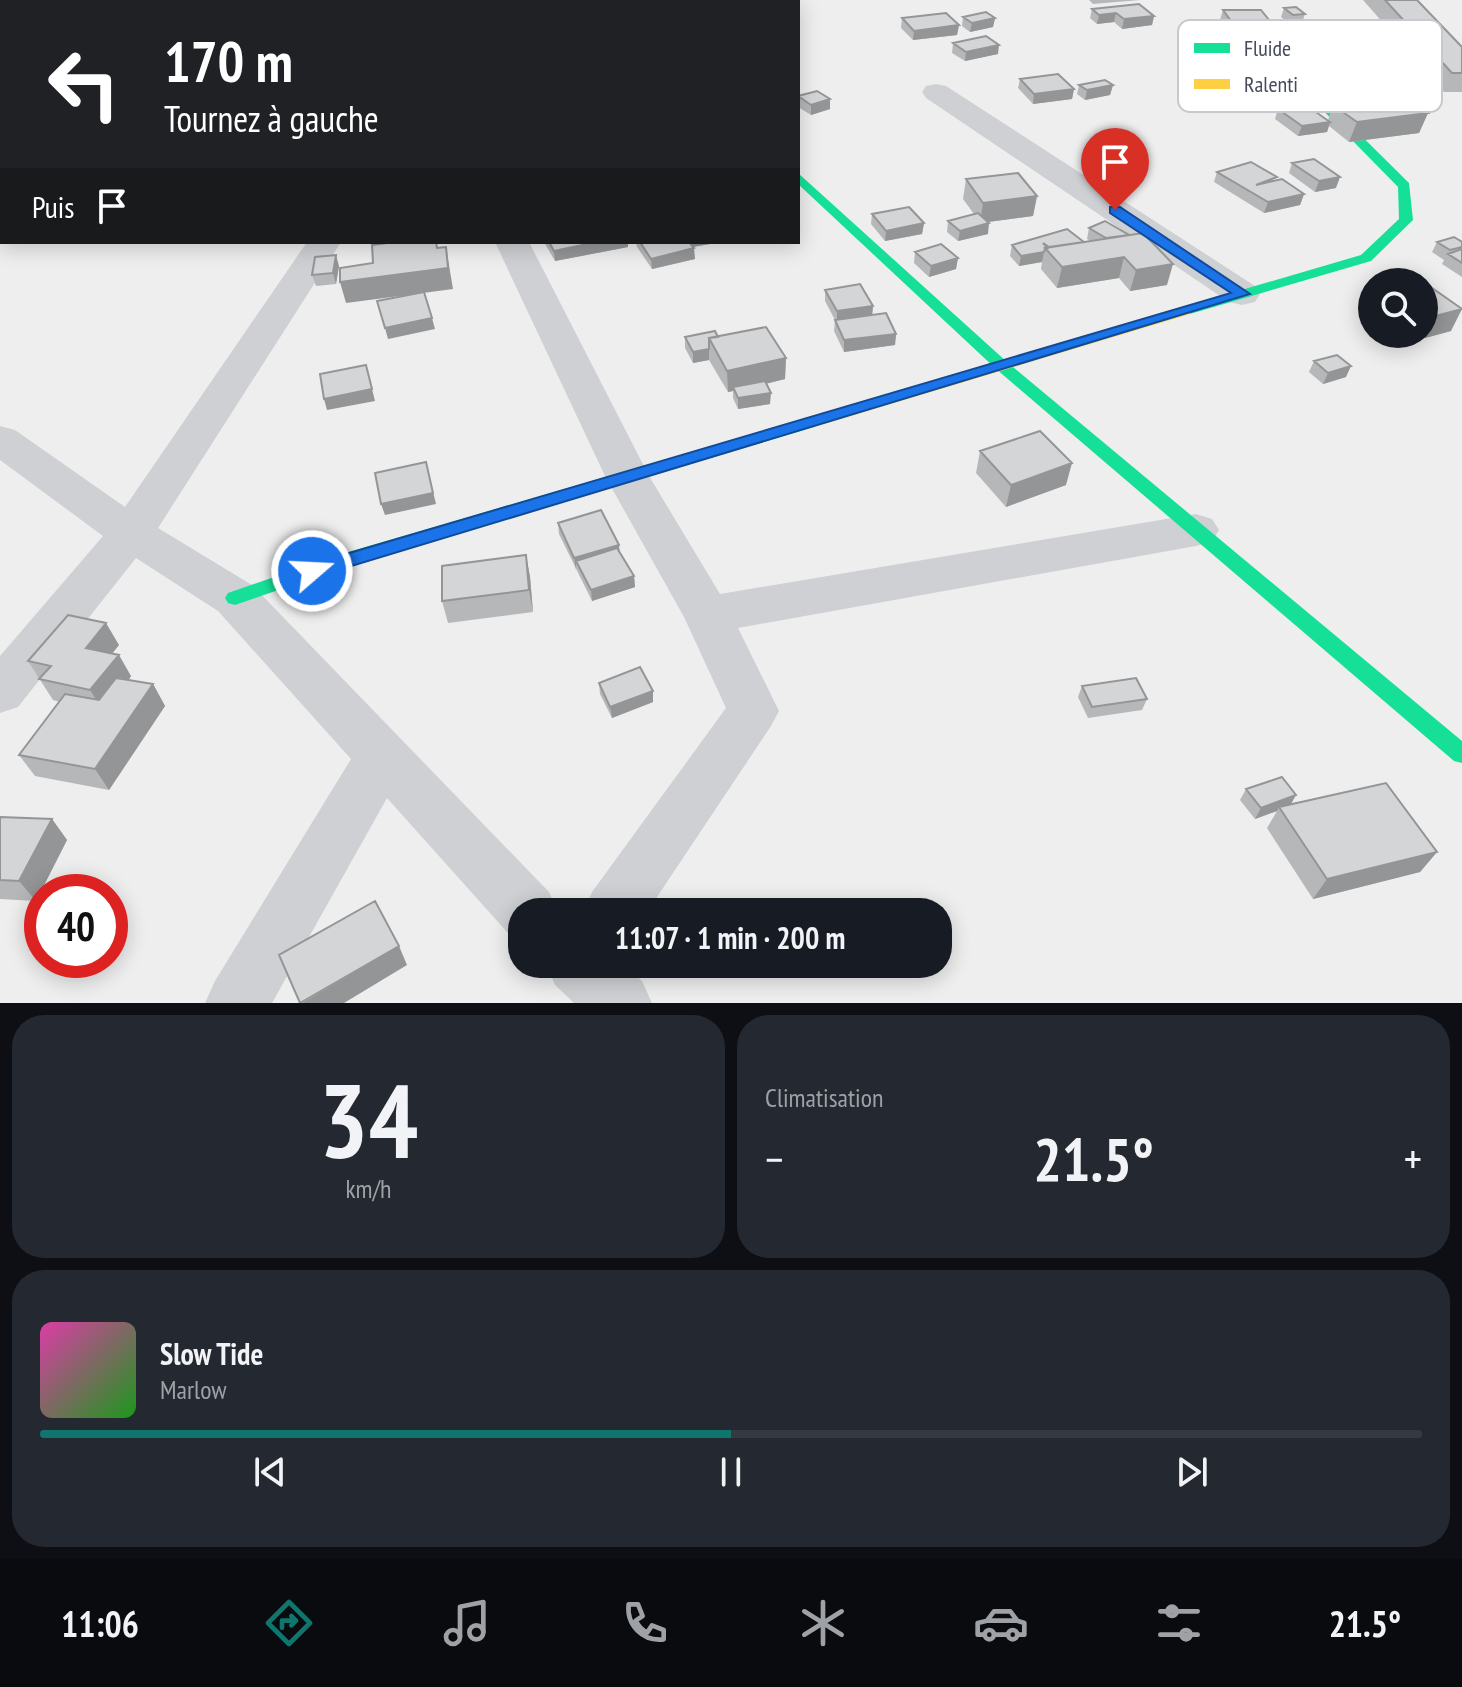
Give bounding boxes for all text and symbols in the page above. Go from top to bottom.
legend [1178,20,1442,112]
text: 170 m [164,25,293,97]
icon: left [32,32,136,136]
text: Fluide [1244,34,1291,62]
text: Ralenti [1244,70,1298,98]
text: Tournez à gauche [164,95,379,142]
pin [1081,128,1149,210]
icon: arrive [1093,140,1137,184]
icon: arrive [90,184,134,228]
text: Puis [32,187,74,226]
map controls [1358,268,1438,348]
button: search [1358,268,1438,348]
position arrow [270,529,354,613]
speed limit sign: 40 [24,874,128,978]
text: 11:07 · 1 min · 200 m [615,918,845,957]
text: 34 [319,1052,418,1187]
text: Climatisation [765,1081,883,1114]
text: 21.5° [1033,1120,1154,1198]
text: − [765,1130,783,1187]
text: + [1404,1130,1422,1187]
text: km/h [345,1172,392,1205]
text: Slow Tide [160,1334,263,1373]
text: Marlow [160,1373,226,1406]
icon: previous [248,1450,292,1494]
icon: pause [709,1450,753,1494]
icon: next [1170,1450,1214,1494]
icon: directions [261,1595,317,1651]
icon: music [439,1595,495,1651]
icon: phone [617,1595,673,1651]
icon: climate [795,1595,851,1651]
icon: car [973,1595,1029,1651]
icon: filters [1151,1595,1207,1651]
text: 11:06 [61,1600,139,1647]
text: 21.5° [1329,1600,1401,1647]

